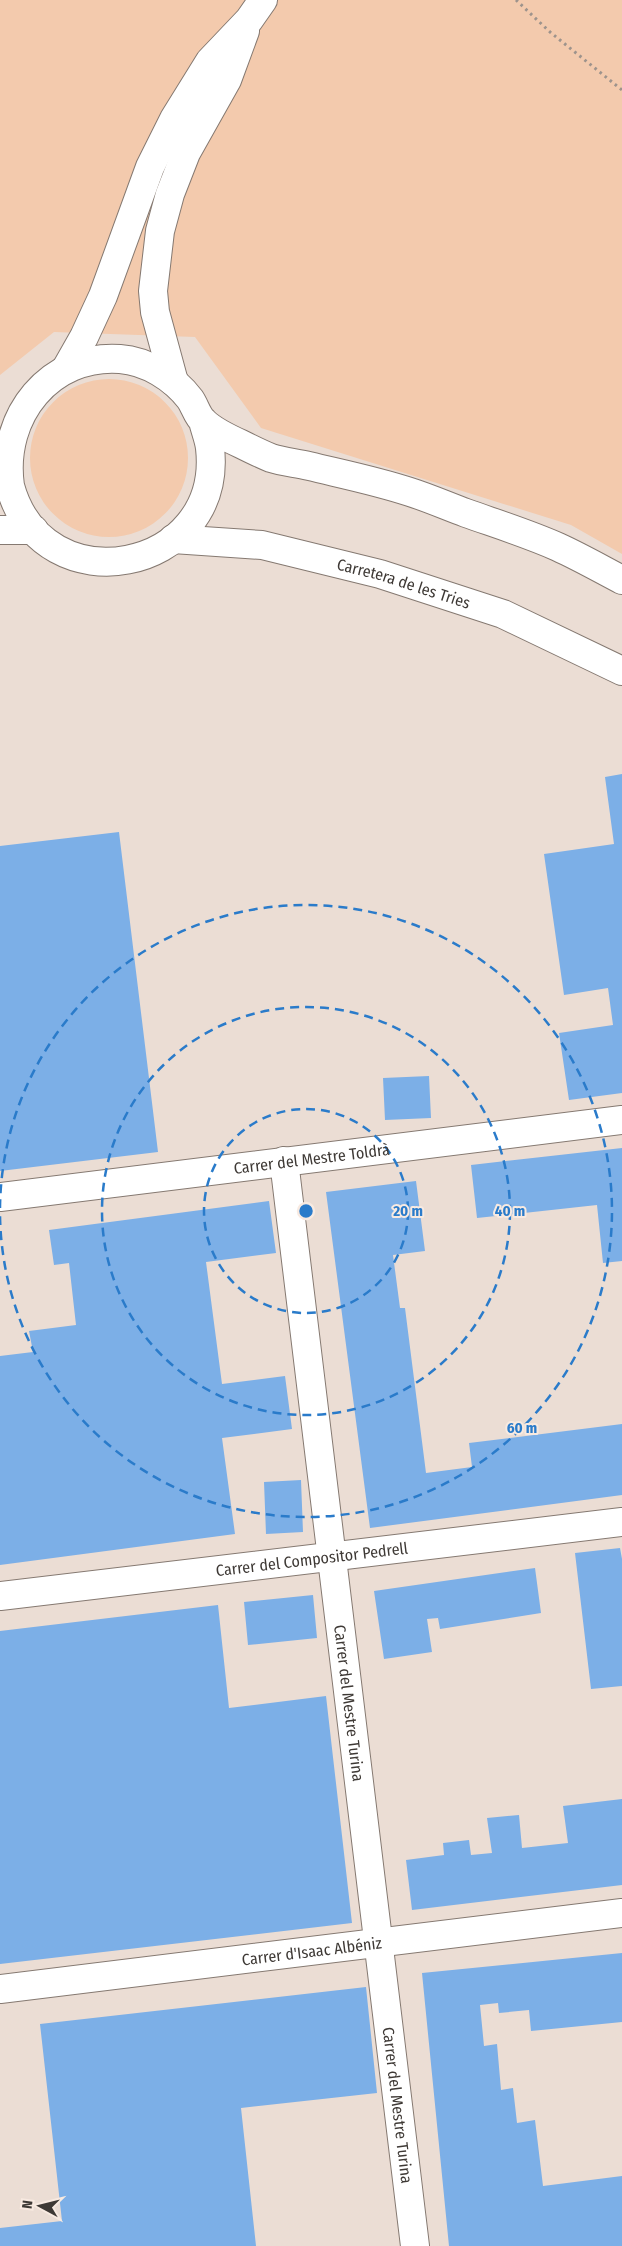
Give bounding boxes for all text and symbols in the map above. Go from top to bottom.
street label: Carretera de les Tries [335,555,473,613]
street label: Carrer del Mestre Toldrà [233,1140,391,1178]
centre of rings [297,1202,315,1220]
text: 20 m [392,1202,423,1220]
text: 40 m [495,1202,525,1220]
text: 60 m [507,1419,537,1437]
street label: Carrer del Compositor Pedrell [215,1539,409,1580]
street label: Carrer del Mestre Turina [330,1624,368,1783]
street label: Carrer d'Isaac Albéniz [241,1933,383,1969]
street label: Carrer del Mestre Turina [379,2026,416,2185]
north arrow [15,2181,65,2231]
text: N [19,2199,37,2210]

